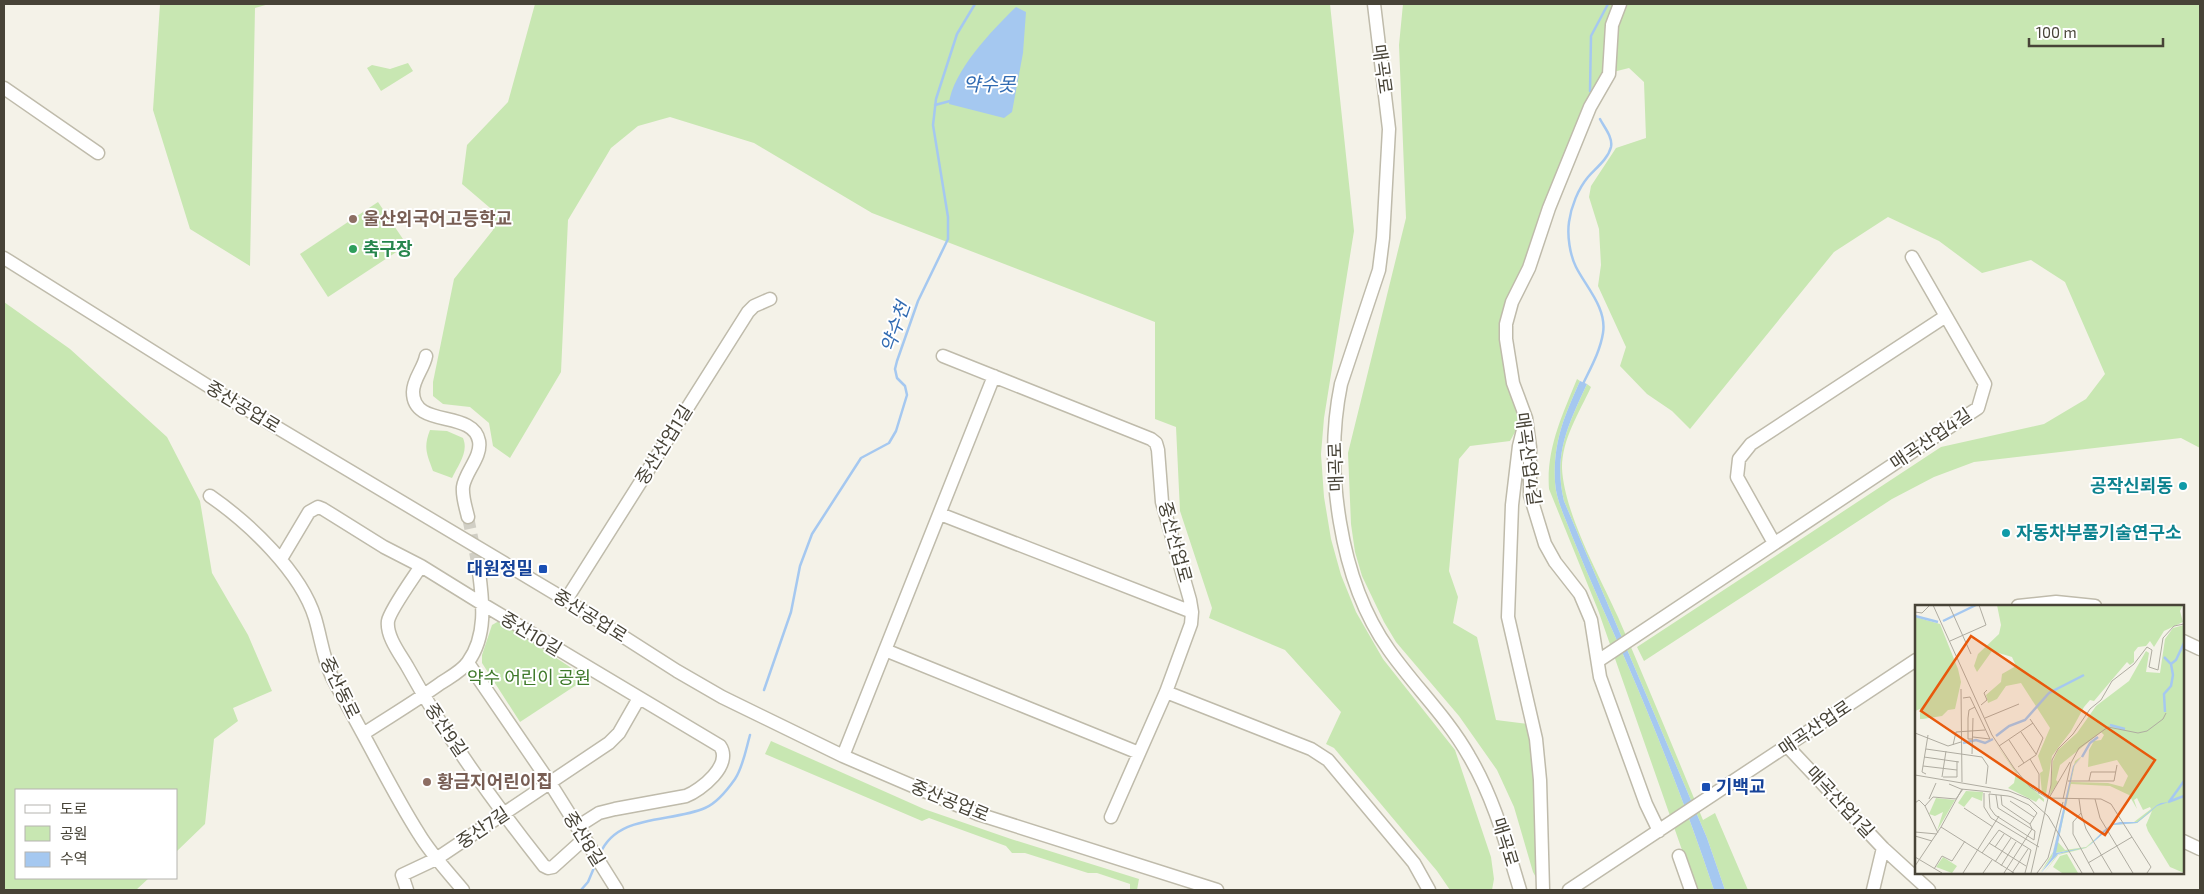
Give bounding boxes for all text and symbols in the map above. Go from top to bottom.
scale bar [2029,15,2163,47]
text: 100 m [2036,23,2077,41]
street label: 매곡로 [1369,43,1397,95]
water label: 약수못 [963,72,1017,95]
place label: 울산외국어고등학교 [363,207,512,229]
marker: 울산외국어고등학교 [347,213,359,225]
place label: 축구장 [363,237,413,259]
marker: 축구장 [347,243,359,255]
water label: 약수천 [875,297,914,355]
street label: 중산공업로 [202,375,285,437]
street label: 중산산업1길 [630,400,696,488]
street label: 매곡산업4길 [1885,403,1976,474]
street label: 매곡산업4길 [1512,411,1546,507]
street label: 매곡로 [1323,442,1347,492]
place label: 공작신뢰동 [2090,474,2173,496]
marker: 공작신뢰동 [2177,480,2189,492]
street label: 중산산업로 [1155,499,1197,585]
place label: 자동차부품기술연구소 [2016,521,2182,543]
marker: 자동차부품기술연구소 [2000,527,2012,539]
place label: 대원정밀 [467,557,533,579]
marker: 대원정밀 [537,563,549,575]
street label: 중산공업로 [550,584,631,646]
inset map [1915,605,2184,874]
street label: 중산10길 [497,606,566,660]
street label: 중산동로 [316,653,365,722]
park label: 약수 어린이 공원 [467,666,591,688]
street label: 매곡산업로 [1774,695,1855,759]
street label: 중산9길 [421,698,473,760]
street label: 매곡산업1길 [1802,761,1879,842]
place label: 황금지어린이집 [437,770,553,792]
street label: 중산공업로 [908,774,993,826]
place label: 기백교 [1716,775,1766,797]
marker: 황금지어린이집 [421,776,433,788]
marker: 기백교 [1700,781,1712,793]
legend [15,789,178,879]
text: 도로 [60,799,88,817]
street label: 중산7길 [452,802,513,853]
street label: 중산8길 [559,807,610,870]
street label: 매곡로 [1488,815,1524,869]
text: 공원 [60,824,88,842]
text: 수역 [60,849,88,867]

